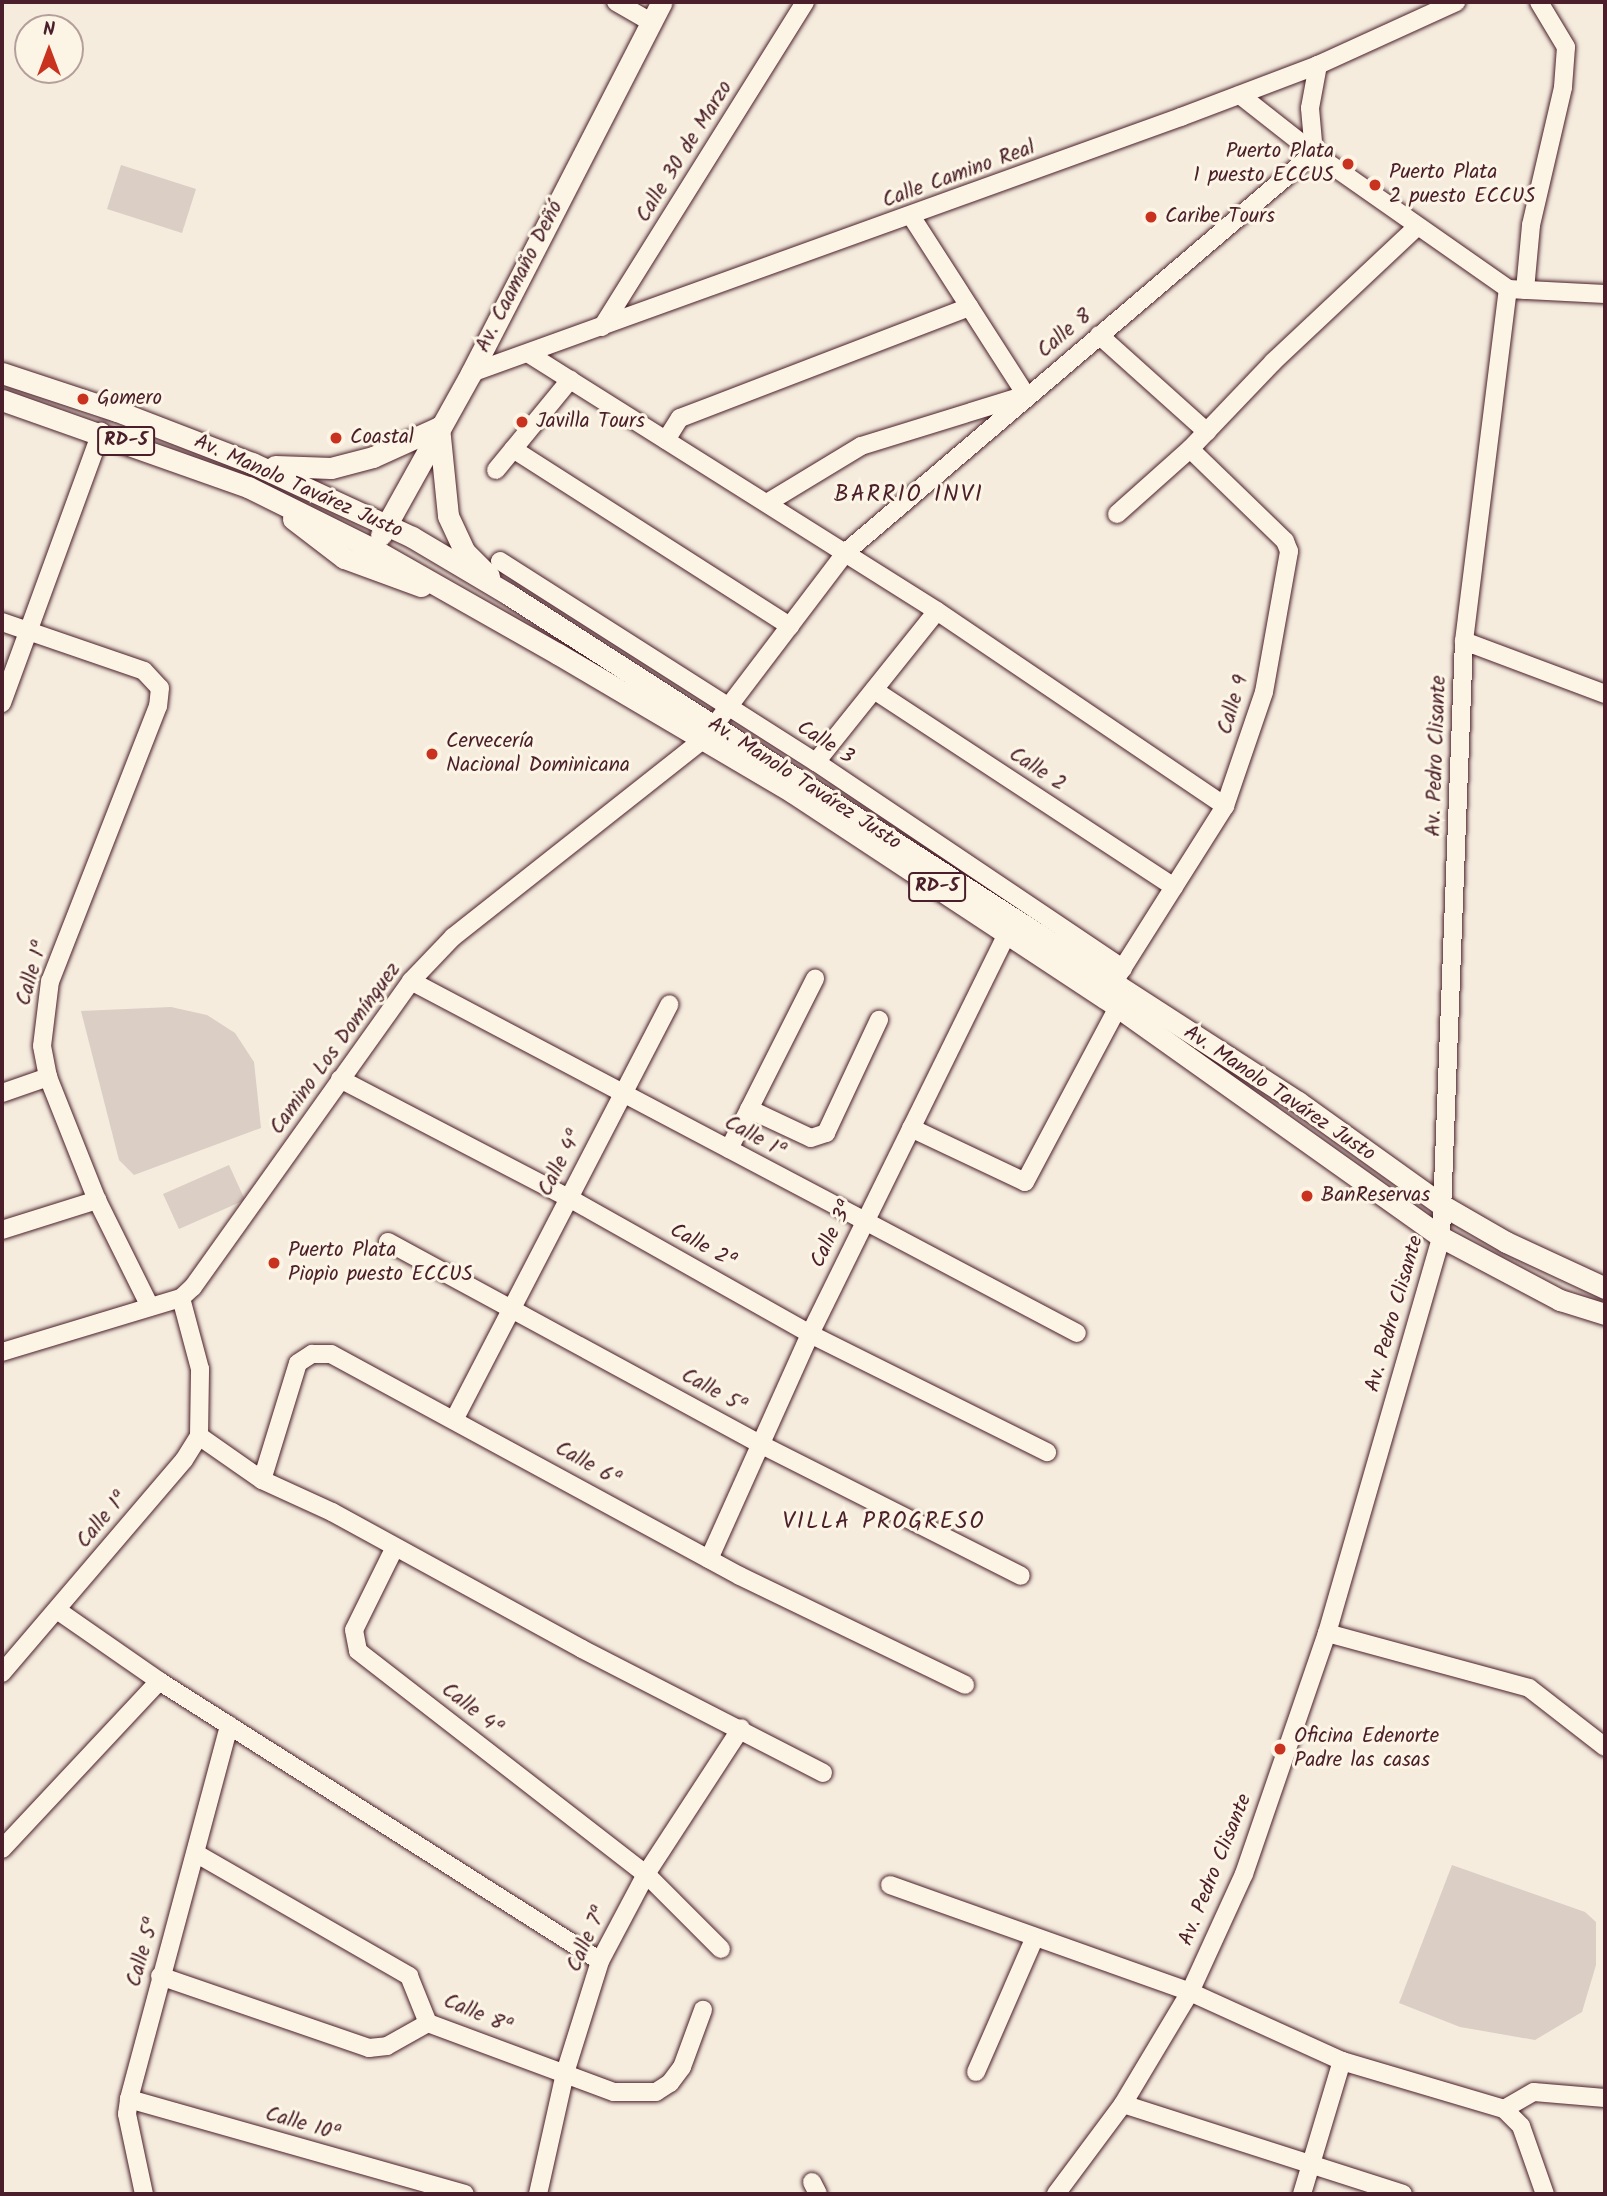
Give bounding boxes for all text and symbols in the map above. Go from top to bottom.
north arrow [14,14,84,84]
text: N [43,15,55,45]
street label: Calle 30 de Marzo [631,77,739,227]
street label: Calle Camino Real [879,136,1039,214]
place label: Puerto Plata 1 puesto ECCUS [1193,139,1334,189]
marker: Puerto Plata 1 puesto ECCUS [1340,156,1356,172]
place label: Puerto Plata 2 puesto ECCUS [1389,160,1535,210]
marker: Puerto Plata 2 puesto ECCUS [1367,177,1383,193]
street label: Av. Caamaño Deñó [471,197,569,357]
place label: Caribe Tours [1165,204,1275,230]
marker: Caribe Tours [1143,209,1159,225]
street label: Calle 8 [1033,304,1097,364]
place label: Gomero [97,386,162,412]
marker: Gomero [75,391,91,407]
place label: Javilla Tours [536,409,645,435]
marker: Javilla Tours [514,414,530,430]
place label: Coastal [350,425,414,451]
road number: RD-5 [96,426,156,456]
street label: Av. Manolo Tavárez Justo [190,430,406,544]
marker: Coastal [328,430,344,446]
district label: BARRIO INVI [835,481,983,509]
street label: Calle 9 [1213,672,1255,738]
street label: Av. Pedro Clisante [1422,675,1452,837]
street label: Av. Manolo Tavárez Justo [703,712,905,856]
street label: Calle 3 [792,716,858,770]
place label: Cervecería Nacional Dominicana [446,729,630,779]
street label: Calle 2 [1004,742,1070,798]
marker: Cervecería Nacional Dominicana [424,746,440,762]
road number: RD-5 [907,872,967,902]
street label: Calle 1ª [12,937,54,1009]
street label: Camino Los Domínguez [265,958,407,1140]
street label: Av. Manolo Tavárez Justo [1178,1020,1380,1168]
street label: Calle 1ª [720,1111,790,1165]
street label: Calle 4ª [533,1125,589,1201]
place label: BanReservas [1321,1183,1430,1209]
marker: BanReservas [1299,1188,1315,1204]
street label: Calle 3ª [806,1196,860,1272]
street label: Calle 2ª [665,1218,741,1276]
street label: Av. Pedro Clisante [1361,1233,1429,1395]
place label: Puerto Plata Piopio puesto ECCUS [288,1238,473,1288]
marker: Puerto Plata Piopio puesto ECCUS [266,1255,282,1271]
street label: Calle 5ª [676,1364,752,1420]
street label: Calle 6ª [550,1436,626,1494]
street label: Calle 1ª [72,1486,134,1554]
district label: VILLA PROGRESO [784,1508,984,1536]
street label: Calle 4ª [436,1678,508,1742]
place label: Oficina Edenorte Padre las casas [1294,1724,1439,1774]
marker: Oficina Edenorte Padre las casas [1272,1741,1288,1757]
street label: Av. Pedro Clisante [1174,1790,1258,1950]
street label: Calle 7ª [562,1902,614,1976]
street label: Calle 5ª [122,1914,166,1990]
street label: Calle 8ª [439,1989,517,2041]
street label: Calle 10ª [262,2102,344,2148]

